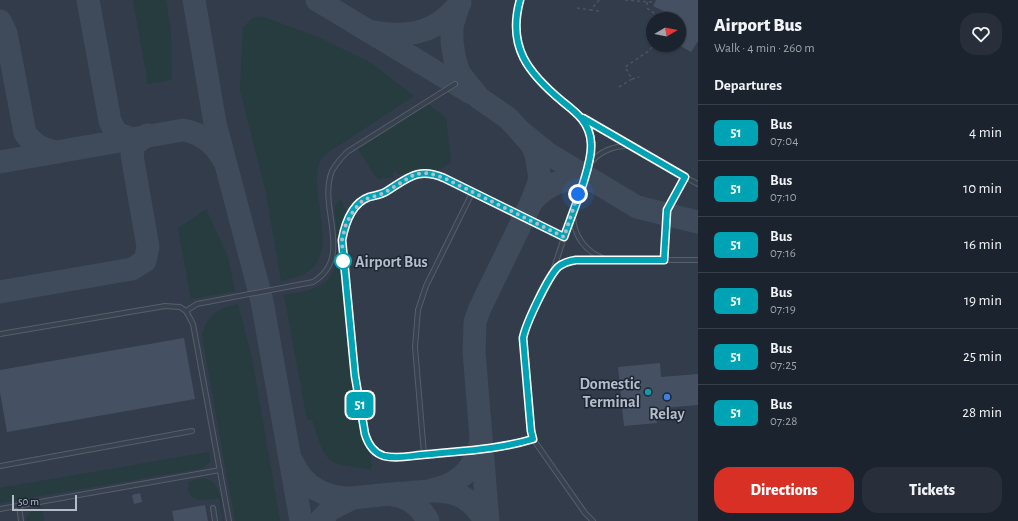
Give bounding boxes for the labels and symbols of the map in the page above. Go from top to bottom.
north arrow [646,12,686,52]
your location [568,184,588,204]
marker: Airport Bus [334,252,352,270]
place label: Airport Bus [355,254,428,270]
place label: Domestic Terminal [579,376,640,410]
marker: Domestic Terminal [643,387,653,397]
line badge: 51 [342,392,378,418]
marker: Relay [662,392,672,402]
place label: Relay [649,406,686,423]
scale bar [12,493,77,512]

